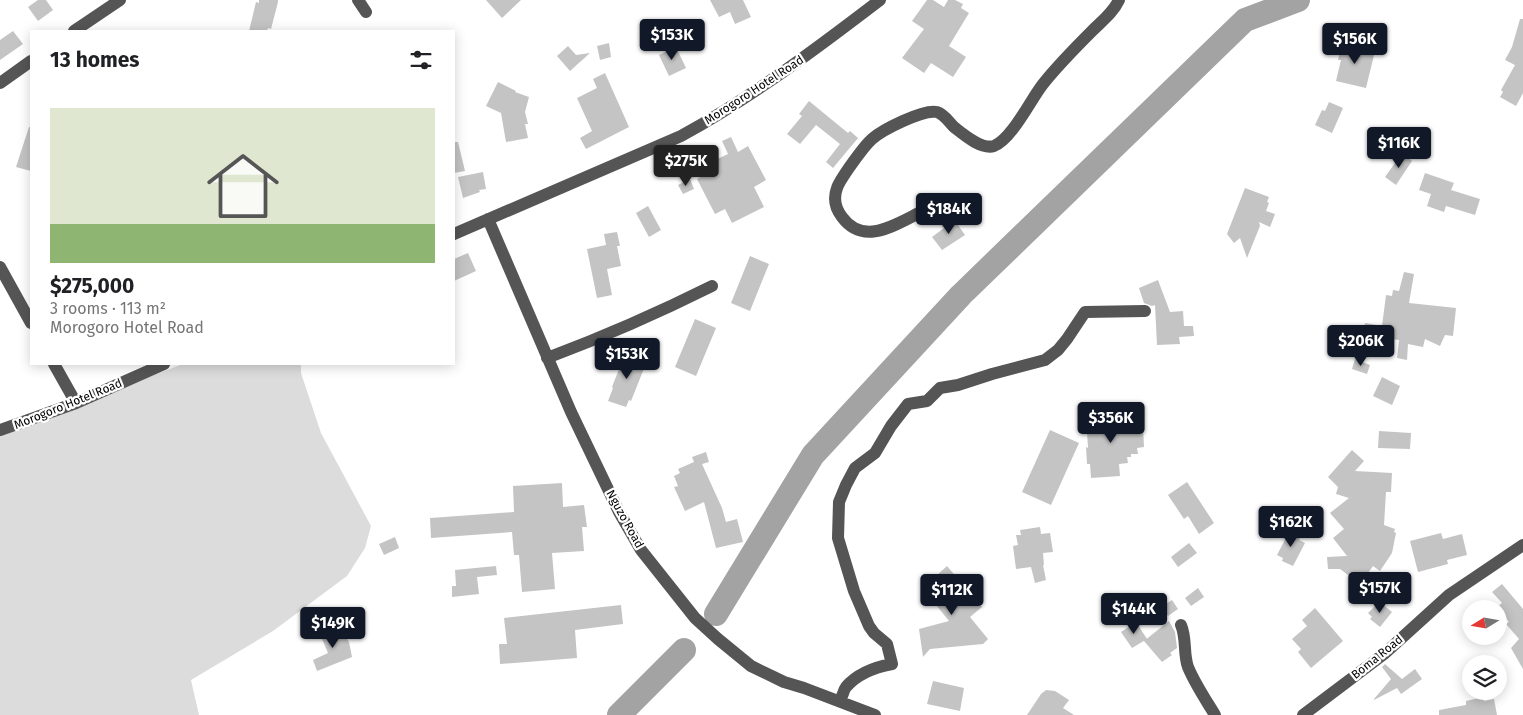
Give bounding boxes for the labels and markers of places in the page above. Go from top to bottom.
pin: $153K [637,18,707,61]
pin: $156K [1320,22,1390,65]
pin: $116K [1364,126,1434,169]
pin: $275K [651,144,721,187]
pin: $184K [914,192,984,235]
pin: $206K [1326,324,1396,367]
pin: $153K [592,338,662,380]
pin: $356K [1076,402,1146,444]
pin: $162K [1256,506,1326,548]
pin: $157K [1345,572,1415,614]
pin: $112K [917,574,987,616]
pin: $144K [1099,592,1169,635]
pin: $149K [298,606,368,649]

